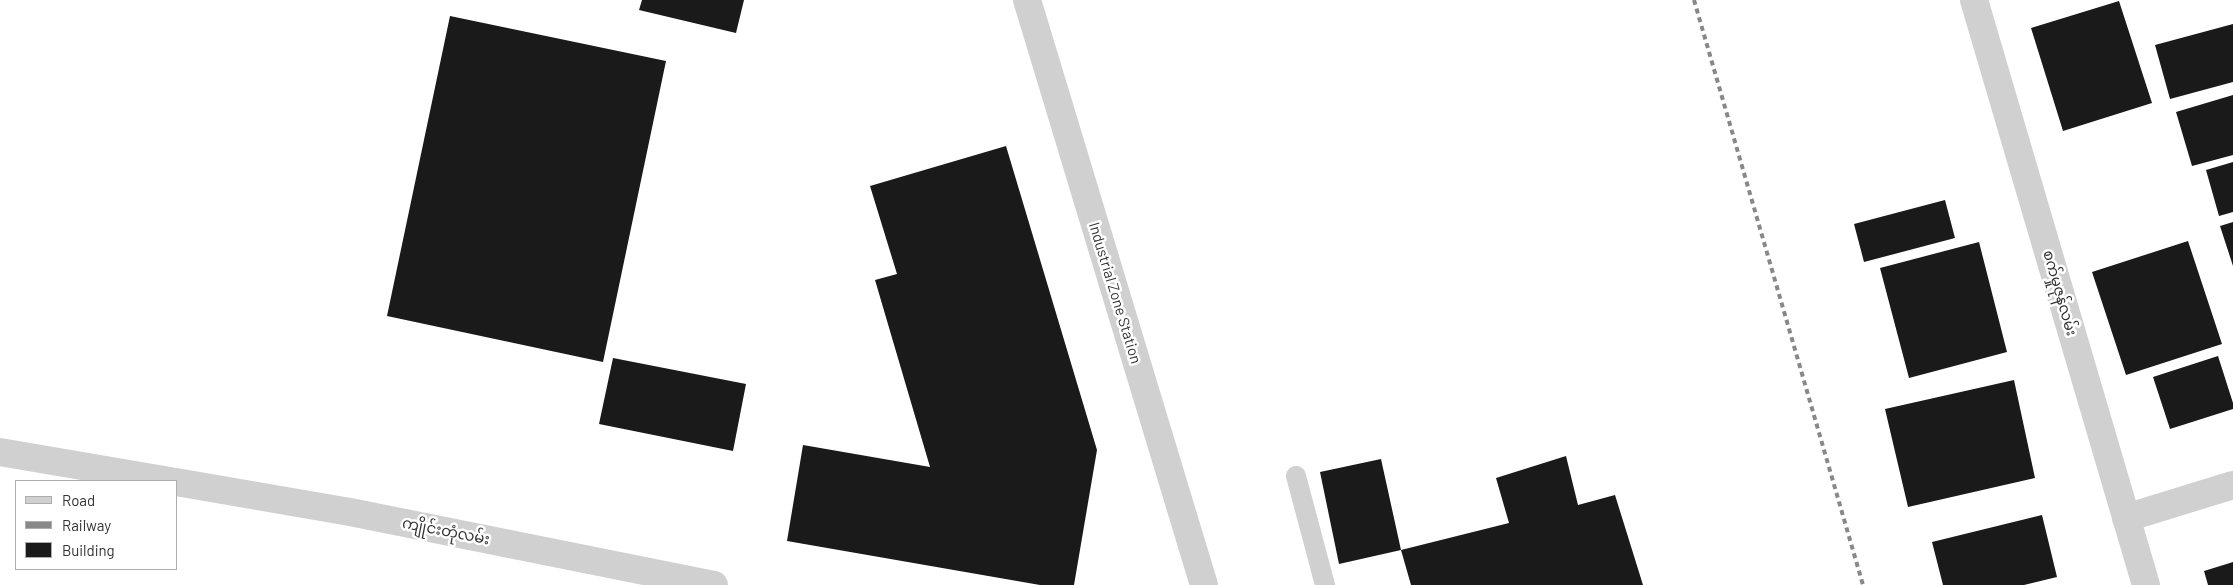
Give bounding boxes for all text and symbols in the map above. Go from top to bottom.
street label: Industrial Zone Station [1085,220,1145,366]
street label: စက်မှုဇုန်လမ်း [2039,248,2081,338]
legend [15,480,178,570]
text: Road [62,491,95,509]
street label: ကျိုင်းတုံလမ်း [401,514,491,548]
text: Railway [62,516,111,534]
text: Building [62,541,115,559]

